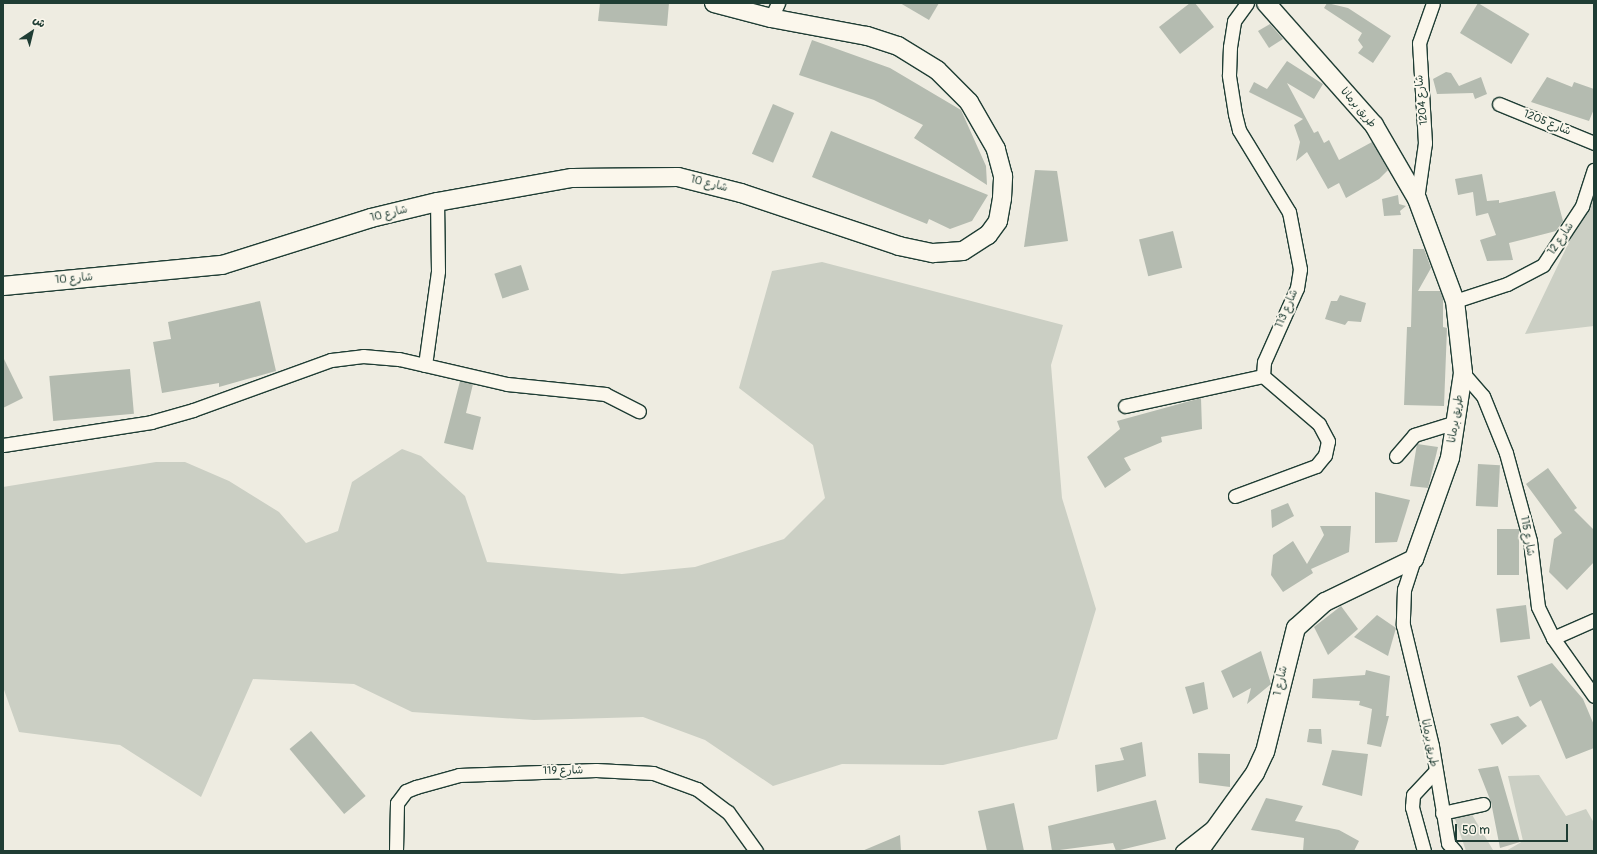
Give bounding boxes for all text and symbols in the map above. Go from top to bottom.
north arrow [12,12,52,52]
text: ش [30,13,48,31]
street label: شارع 1204 [1413,74,1431,126]
street label: طريق برمانا [1337,85,1379,131]
street label: شارع 1205 [1521,107,1573,139]
street label: شارع 10 [689,173,729,195]
street label: شارع 10 [369,203,409,225]
street label: شارع 12 [1545,220,1577,258]
street label: شارع 10 [54,271,94,287]
street label: شارع 113 [1273,288,1301,330]
street label: طريق برمانا [1446,394,1466,444]
street label: شارع 115 [1517,515,1537,557]
street label: شارع 1 [1271,665,1291,697]
street label: طريق برمانا [1418,718,1440,768]
street label: شارع 119 [543,764,583,778]
scale bar [1457,816,1570,842]
text: 50 m [1462,823,1490,838]

